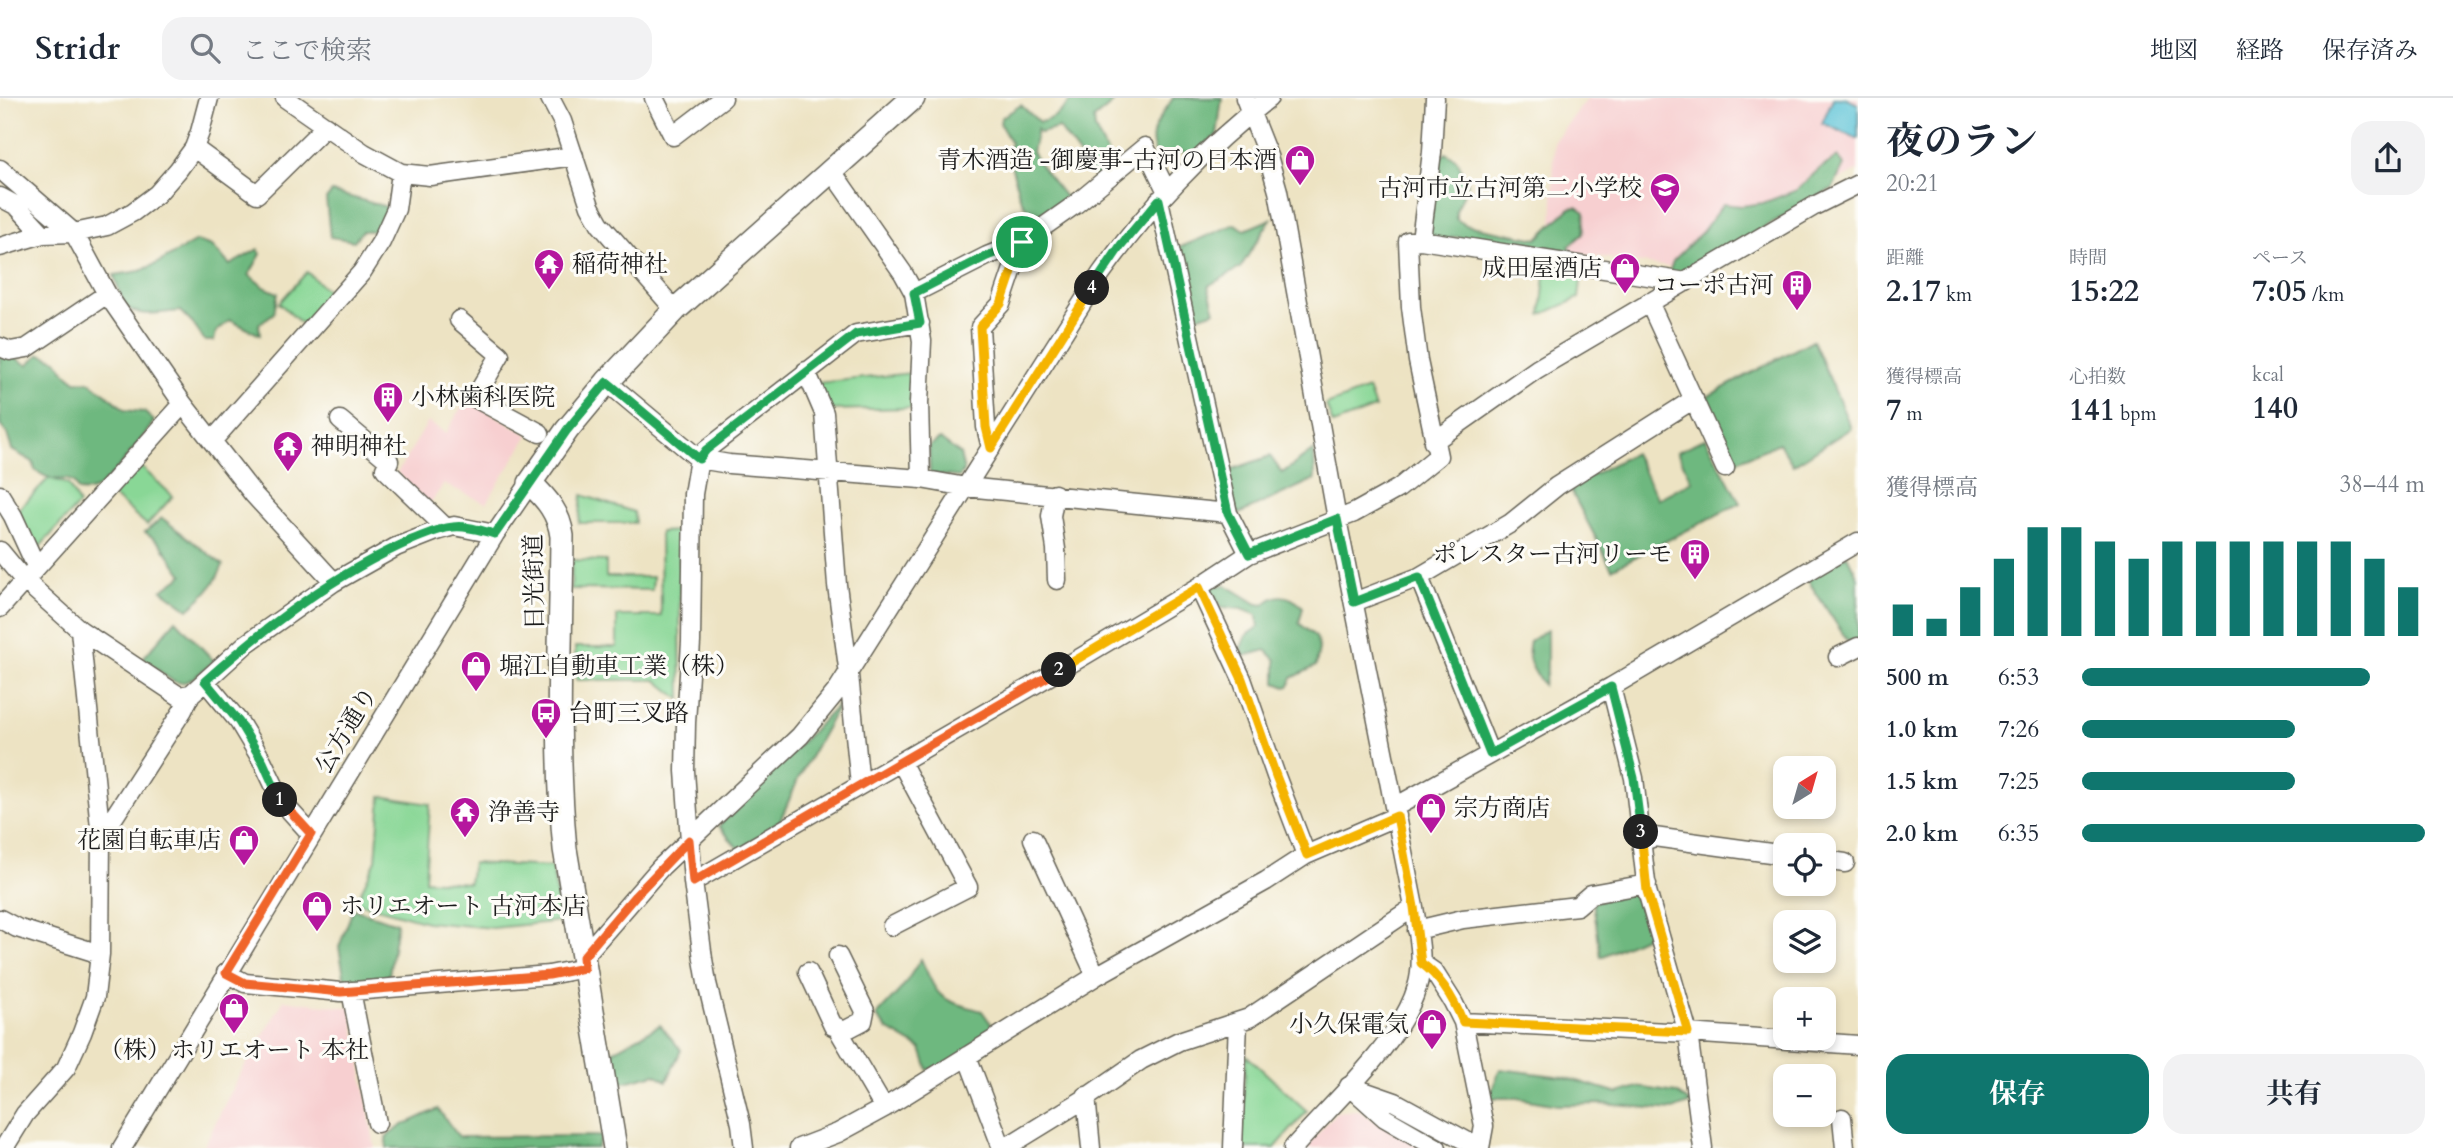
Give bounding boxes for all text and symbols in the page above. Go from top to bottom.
search box [162,17,652,80]
text: Stridr [35,26,120,71]
icon: search [186,29,224,67]
text: ここで検索 [242,33,372,68]
text: 地図 [2150,34,2198,67]
text: 経路 [2236,34,2284,67]
text: 保存済み [2322,34,2418,67]
text: 夜のラン [1886,116,2038,168]
button: share [2351,121,2425,195]
shop icon: 青木酒造 -御慶事-古河の日本酒 [1283,143,1317,187]
place label: 青木酒造 -御慶事-古河の日本酒 [937,144,1277,177]
text: 20:21 [1886,168,1939,199]
school or university icon: 古河市立古河第二小学校 [1648,171,1682,215]
place label: 古河市立古河第二小学校 [1378,172,1642,205]
pin [992,212,1052,272]
icon: arrive [1003,223,1041,261]
text: 距離 [1886,245,1924,271]
text: 時間 [2069,245,2107,271]
text: ペース [2252,245,2308,271]
temple icon: 稲荷神社 [532,247,566,291]
place label: 稲荷神社 [572,248,668,281]
shop icon: 成田屋酒店 [1608,251,1642,295]
place label: 成田屋酒店 [1482,252,1602,285]
building icon: コーポ古河 [1780,268,1814,312]
place label: コーポ古河 [1654,269,1774,302]
pin: 4 [1074,270,1110,306]
text: 2.17 [1886,271,1941,312]
text: 15:22 [2069,271,2139,312]
text: 7:05 [2252,271,2307,312]
text: 4 [1087,274,1096,300]
text: km [1941,282,1972,308]
text: /km [2307,282,2344,308]
text: kcal [2252,362,2284,388]
text: 獲得標高 [1886,364,1962,390]
text: 心拍数 [2069,364,2126,390]
building icon: 小林歯科医院 [371,380,405,424]
place label: 小林歯科医院 [411,381,555,414]
text: 140 [2252,388,2298,429]
text: 7 [1886,390,1901,431]
text: 141 [2069,390,2115,431]
text: m [1901,401,1923,427]
text: bpm [2115,401,2157,427]
temple icon: 神明神社 [271,429,305,473]
place label: 神明神社 [311,430,407,463]
text: 38–44 m [2340,469,2425,500]
text: 獲得標高 [1886,472,1978,503]
street label: 日光街道 [517,534,552,630]
building icon: ポレスター古河リーモ [1678,537,1712,581]
place label: ポレスター古河リーモ [1433,538,1672,571]
shop icon: 堀江自動車工業（株） [459,649,493,693]
place label: 堀江自動車工業（株） [499,650,739,683]
pin: 2 [1042,652,1076,688]
text: 2 [1054,656,1063,682]
text: 500 m [1886,662,1949,693]
text: 6:53 [1998,662,2039,693]
street label: 公方通り [308,681,385,780]
bus stop icon: 台町三叉路 [529,696,563,740]
place label: 台町三叉路 [569,697,689,730]
text: 1.0 km [1886,714,1958,745]
text: 7:26 [1998,714,2039,745]
north arrow [1773,756,1836,819]
map controls [1773,756,1836,1127]
text: 1.5 km [1886,766,1958,797]
text: 7:25 [1998,766,2039,797]
pin: 1 [262,782,298,818]
text: 1 [275,786,284,812]
shop icon: 宗方商店 [1414,791,1448,835]
place label: 宗方商店 [1454,792,1550,825]
temple icon: 浄善寺 [448,795,482,839]
place label: 浄善寺 [488,796,560,829]
pin: 3 [1624,814,1658,850]
text: 3 [1636,818,1645,844]
text: 2.0 km [1886,818,1958,849]
text: 6:35 [1998,818,2039,849]
shop icon: 花園自転車店 [227,823,261,867]
place label: 花園自転車店 [77,824,221,857]
button: locate [1773,833,1836,896]
shop icon: ホリエオート 古河本店 [300,889,334,933]
place label: ホリエオート 古河本店 [340,890,586,923]
button: layers [1773,910,1836,973]
button: + [1773,987,1836,1050]
shop icon: （株）ホリエオート 本社 [217,991,251,1035]
shop icon: 小久保電気 [1415,1007,1449,1051]
place label: 小久保電気 [1289,1008,1409,1041]
place label: （株）ホリエオート 本社 [99,1034,369,1067]
button: 保存 [1886,1054,2149,1134]
button: 共有 [2163,1054,2425,1134]
button: − [1773,1064,1836,1127]

